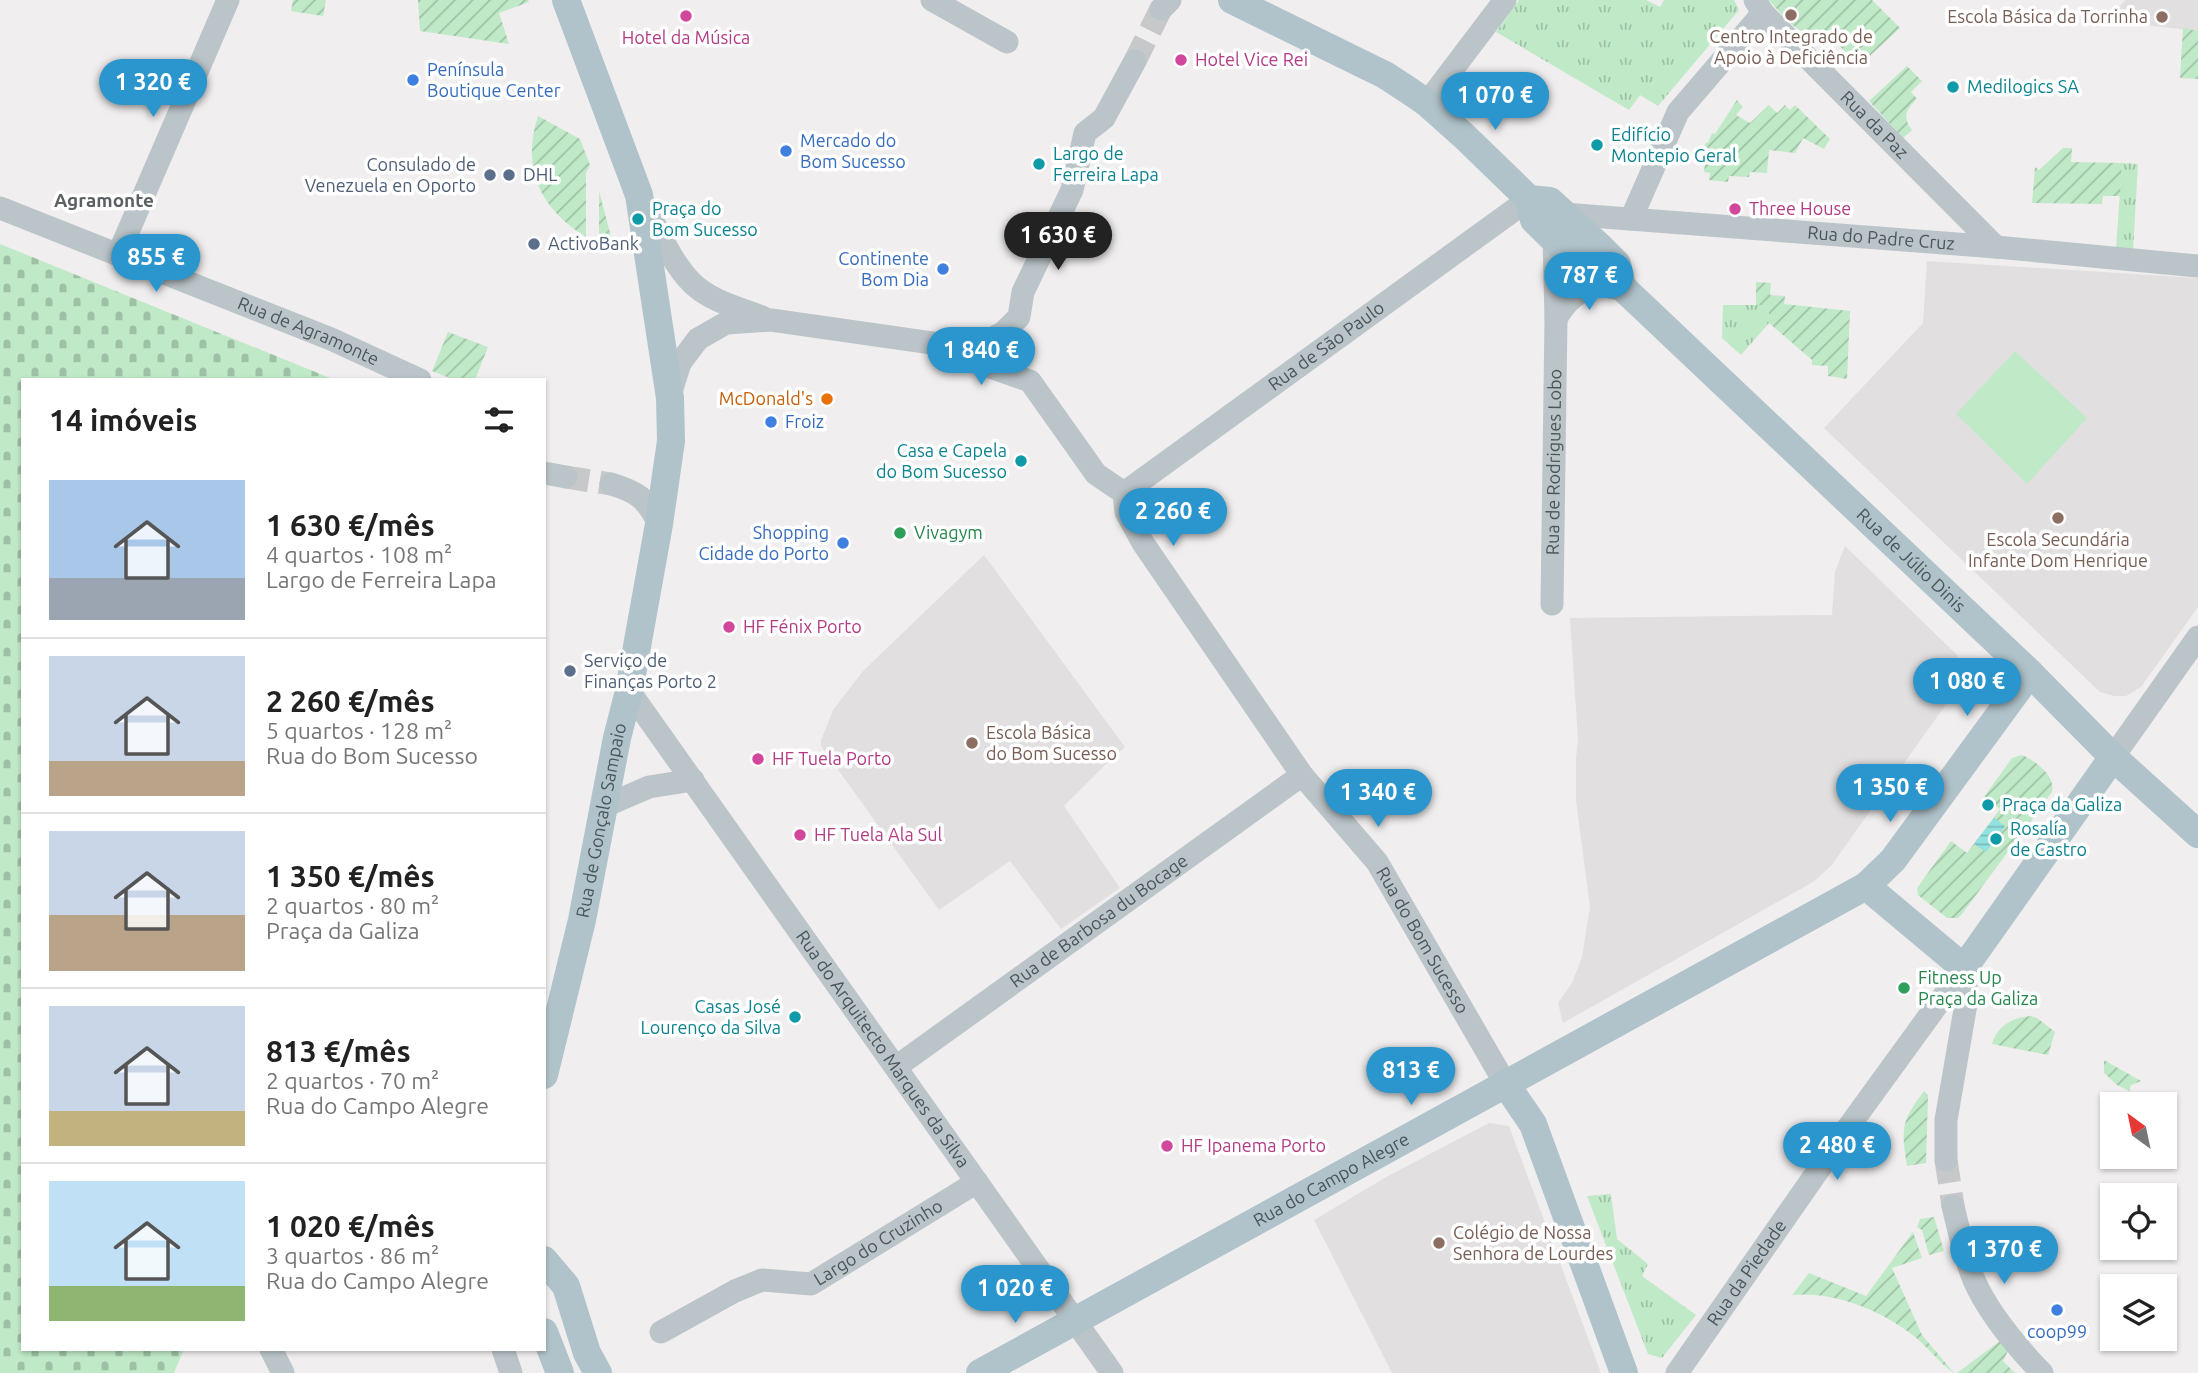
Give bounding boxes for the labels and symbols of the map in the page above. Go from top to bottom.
place label: Escola Básica da Torrinha [1947,6,2148,26]
marker: Centro Integrado de Apoio à Deficiência [1783,7,1799,23]
marker: Hotel da Música [678,8,694,24]
marker: Escola Básica da Torrinha [2154,9,2170,25]
place label: Centro Integrado de Apoio à Deficiência [1709,26,1873,67]
place label: Hotel da Música [622,27,750,47]
place label: Hotel Vice Rei [1195,49,1308,69]
marker: Hotel Vice Rei [1173,52,1189,68]
place label: Península Boutique Center [427,59,561,100]
pin: 1 320 € [88,60,218,119]
marker: Península Boutique Center [405,72,421,88]
pin: 1 070 € [1430,72,1560,132]
place label: Medilogics SA [1967,76,2079,96]
marker: Medilogics SA [1945,79,1961,95]
street label: Rua da Paz [1837,86,1913,162]
place label: Edifício Montepio Geral [1611,124,1737,165]
place label: Mercado do Bom Sucesso [800,130,906,171]
marker: Edifício Montepio Geral [1589,137,1605,153]
marker: Mercado do Bom Sucesso [778,143,794,159]
place label: Largo de Ferreira Lapa [1053,143,1159,184]
place label: Consulado de Venezuela en Oporto [305,154,476,195]
marker: Largo de Ferreira Lapa [1031,156,1047,172]
place label: DHL [523,164,557,184]
marker: Consulado de Venezuela en Oporto [482,167,498,183]
marker: DHL [501,167,517,183]
district label: Agramonte [54,189,154,211]
place label: Praça do Bom Sucesso [652,198,758,239]
place label: Three House [1749,198,1851,218]
marker: Three House [1727,201,1743,217]
marker: Praça do Bom Sucesso [630,211,646,227]
pin: 1 630 € [993,212,1123,272]
street label: Rua do Padre Cruz [1807,222,1956,253]
place label: ActivoBank [548,233,639,253]
pin: 855 € [107,234,205,294]
marker: ActivoBank [526,236,542,252]
place label: Continente Bom Dia [838,248,929,289]
pin: 787 € [1540,252,1638,312]
marker: Continente Bom Dia [935,261,951,277]
street label: Rua de Agramonte [235,292,382,369]
street label: Rua de São Paulo [1264,297,1388,394]
pin: 1 840 € [916,328,1046,387]
street label: Rua de Rodrigues Lobo [1542,369,1564,555]
place label: McDonald's [719,388,813,408]
marker: McDonald's [819,391,835,407]
place label: Froiz [785,411,824,431]
marker: Froiz [763,414,779,430]
place label: Casa e Capela do Bom Sucesso [876,440,1007,481]
marker: Casa e Capela do Bom Sucesso [1013,453,1029,469]
pin: 2 260 € [1108,489,1238,548]
street label: Rua de Júlio Dinis [1853,504,1970,616]
marker: Escola Secundária Infante Dom Henrique [2050,510,2066,526]
place label: Shopping Cidade do Porto [699,522,829,563]
place label: Vivagym [914,522,983,542]
marker: Vivagym [892,525,908,541]
place label: Escola Secundária Infante Dom Henrique [1968,529,2148,570]
marker: Shopping Cidade do Porto [835,535,851,551]
place label: HF Fénix Porto [743,616,862,636]
marker: HF Fénix Porto [721,619,737,635]
place label: Serviço de Finanças Porto 2 [584,650,717,691]
pin: 1 080 € [1902,658,2032,718]
marker: Serviço de Finanças Porto 2 [562,663,578,679]
street label: Rua de Gonçalo Sampaio [572,721,629,919]
place label: Escola Básica do Bom Sucesso [986,722,1117,763]
marker: Escola Básica do Bom Sucesso [964,735,980,751]
place label: HF Tuela Porto [772,748,891,768]
marker: HF Tuela Porto [750,751,766,767]
pin: 1 350 € [1825,764,1955,824]
pin: 1 340 € [1313,770,1443,829]
place label: Praça da Galiza [2002,794,2122,814]
marker: Praça da Galiza [1980,797,1996,813]
place label: Rosalía de Castro [2010,818,2087,859]
place label: HF Tuela Ala Sul [814,824,943,844]
marker: HF Tuela Ala Sul [792,827,808,843]
marker: Rosalía de Castro [1988,831,2004,847]
street label: Rua de Barbosa du Bocage [1006,850,1191,991]
street label: Rua do Bom Sucesso [1373,863,1473,1017]
street label: Rua do Arquitecto Marques da Silva [793,926,974,1171]
place label: Fitness Up Praça da Galiza [1918,967,2038,1008]
marker: Fitness Up Praça da Galiza [1896,980,1912,996]
place label: Casas José Lourenço da Silva [641,996,781,1037]
marker: Casas José Lourenço da Silva [787,1009,803,1025]
pin: 813 € [1362,1048,1460,1107]
north arrow [2100,1092,2177,1169]
pin: 2 480 € [1772,1122,1902,1182]
street label: Rua do Campo Alegre [1250,1128,1412,1230]
place label: HF Ipanema Porto [1181,1135,1326,1155]
marker: HF Ipanema Porto [1159,1138,1175,1154]
street label: Largo do Cruzinho [810,1195,946,1289]
street label: Rua da Piedade [1702,1216,1790,1329]
place label: Colégio de Nossa Senhora de Lourdes [1453,1222,1613,1263]
pin: 1 370 € [1939,1226,2069,1286]
marker: Colégio de Nossa Senhora de Lourdes [1431,1235,1447,1251]
pin: 1 020 € [950,1266,1080,1325]
marker: coop99 [2049,1302,2065,1318]
place label: coop99 [2027,1321,2087,1341]

